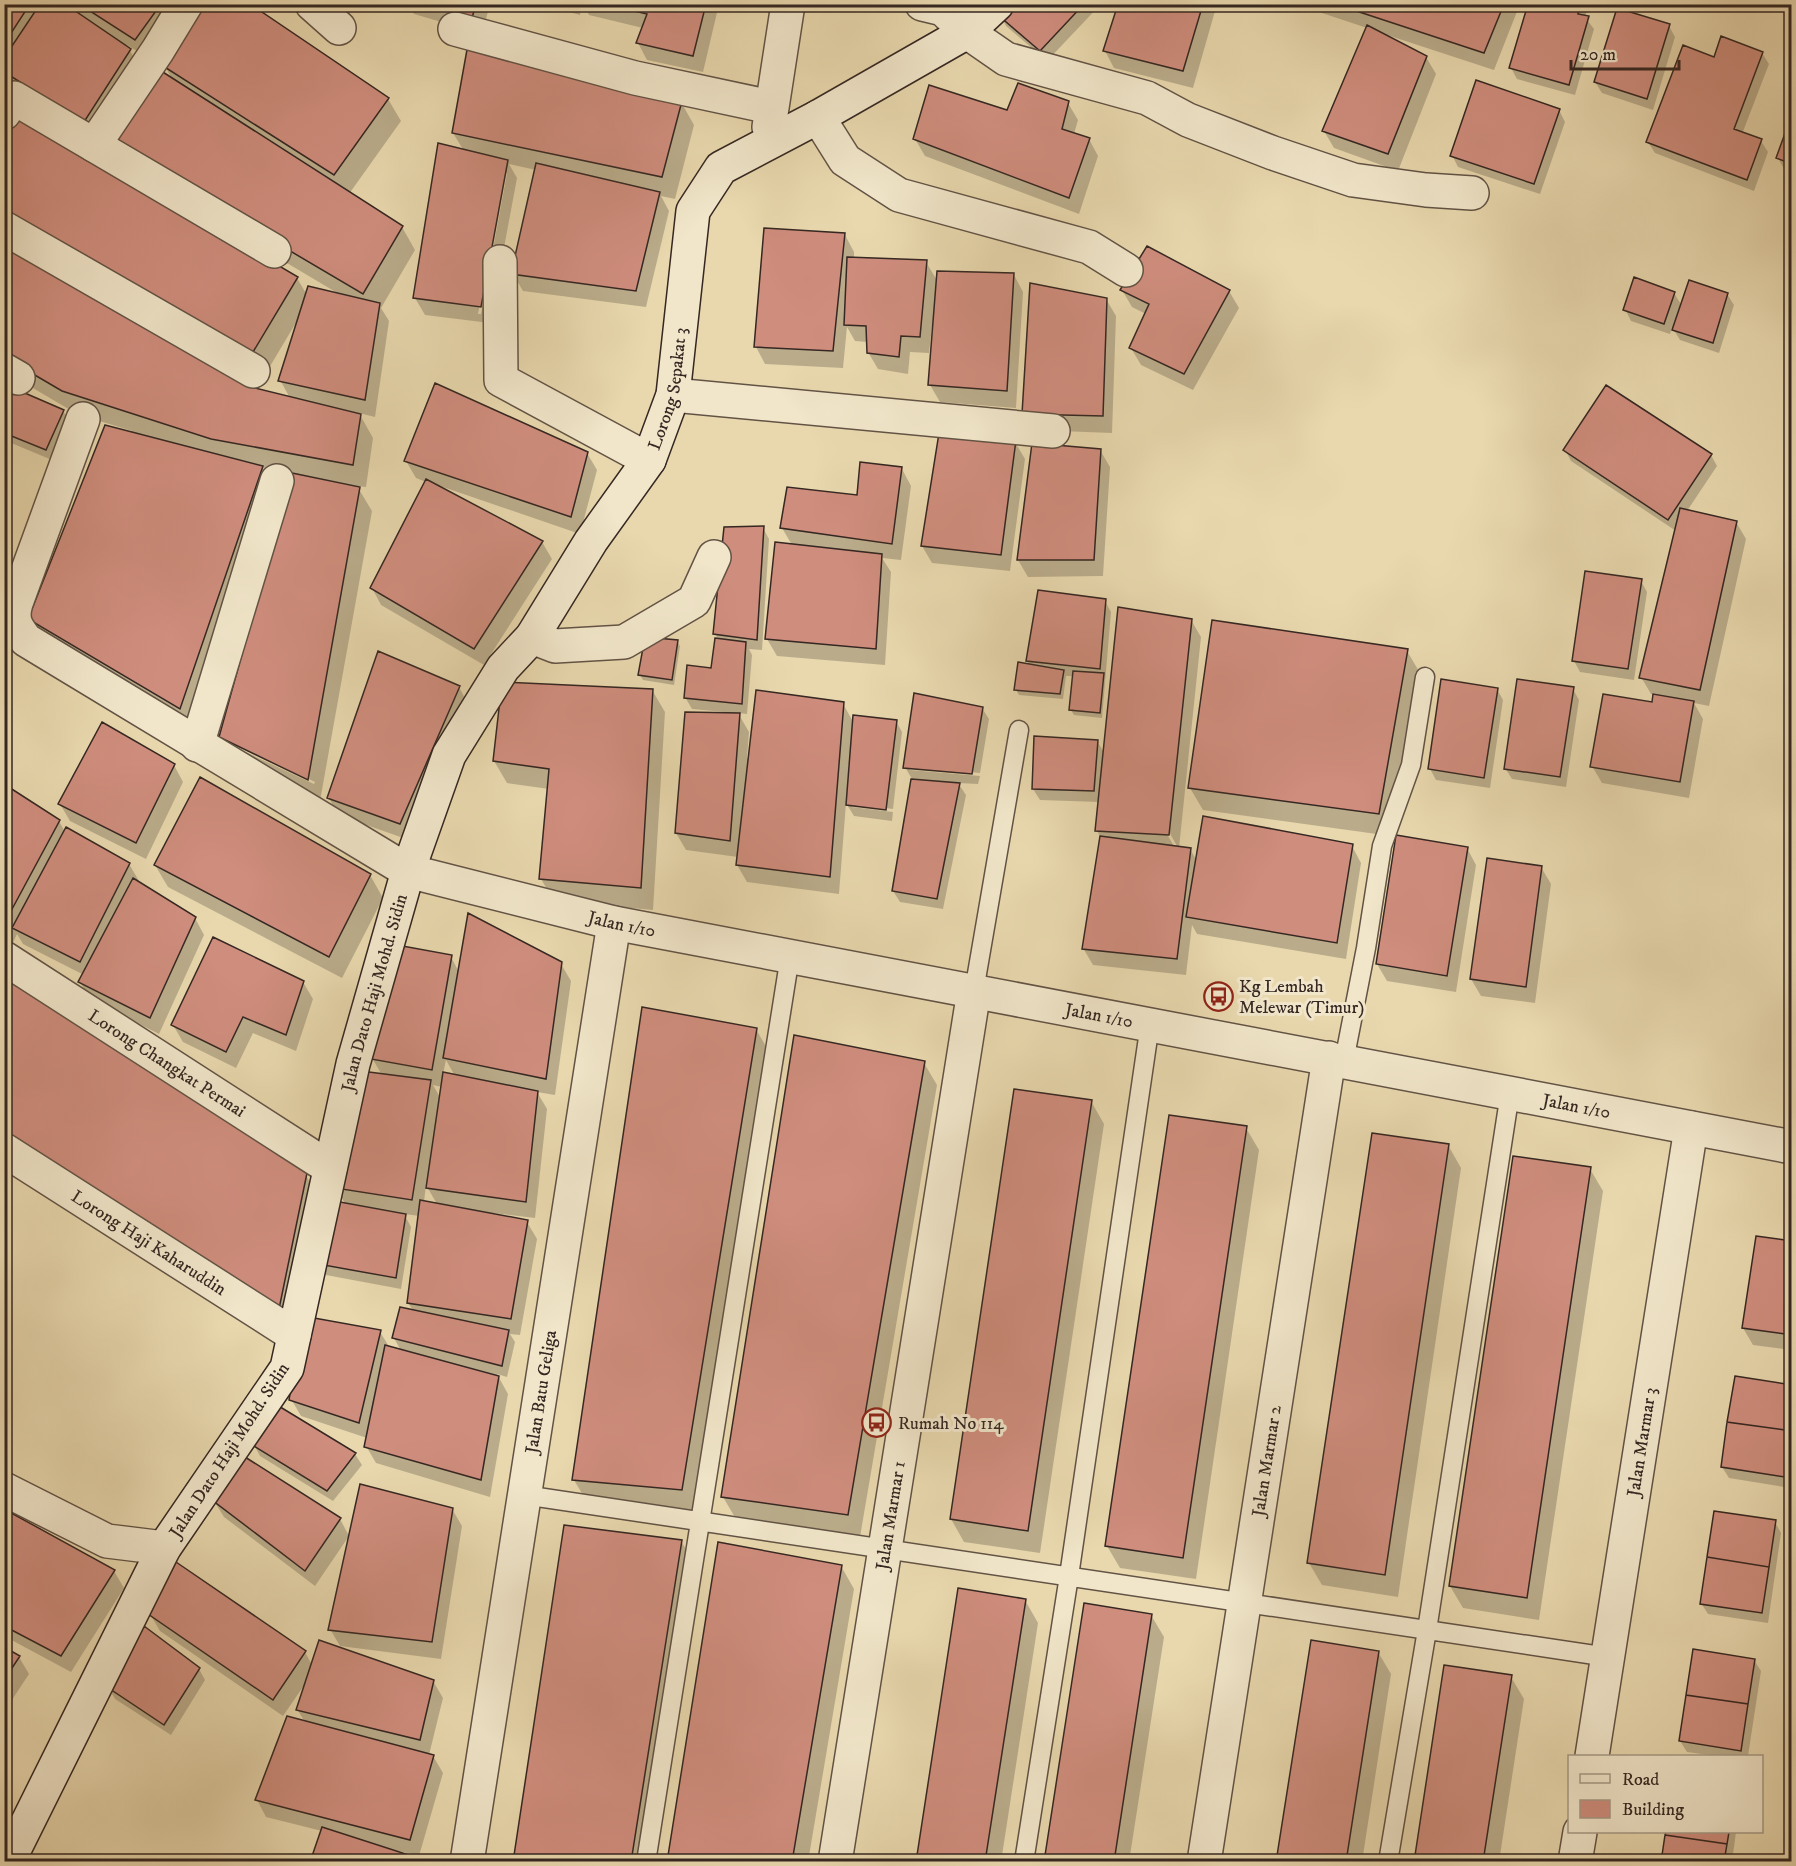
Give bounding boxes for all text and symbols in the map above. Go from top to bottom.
scale bar [1571,33,1679,71]
text: 20 m [1580,44,1616,66]
street label: Lorong Sepakat 3 [644,326,692,453]
street label: Jalan Dato Haji Mohd. Sidin [337,891,413,1096]
street label: Jalan 1/10 [584,906,657,943]
place label: Kg Lembah Melewar (Timur) [1239,976,1364,1019]
bus stop icon: Kg Lembah Melewar (Timur) [1202,980,1234,1012]
street label: Jalan 1/10 [1061,999,1135,1033]
street label: Lorong Changkat Permai [84,1005,249,1123]
street label: Jalan 1/10 [1539,1089,1612,1124]
street label: Lorong Haji Kaharuddin [67,1186,231,1301]
street label: Jalan Batu Geliga [521,1328,562,1457]
street label: Jalan Dato Haji Mohd. Sidin [164,1358,295,1544]
street label: Jalan Marmar 3 [1623,1386,1662,1500]
street label: Jalan Marmar 2 [1248,1404,1287,1520]
bus stop icon: Rumah No 114 [861,1407,893,1439]
place label: Rumah No 114 [898,1413,1004,1435]
street label: Jalan Marmar 1 [871,1460,911,1574]
legend [1568,1755,1763,1833]
text: Road [1622,1769,1659,1791]
text: Building [1622,1799,1684,1821]

